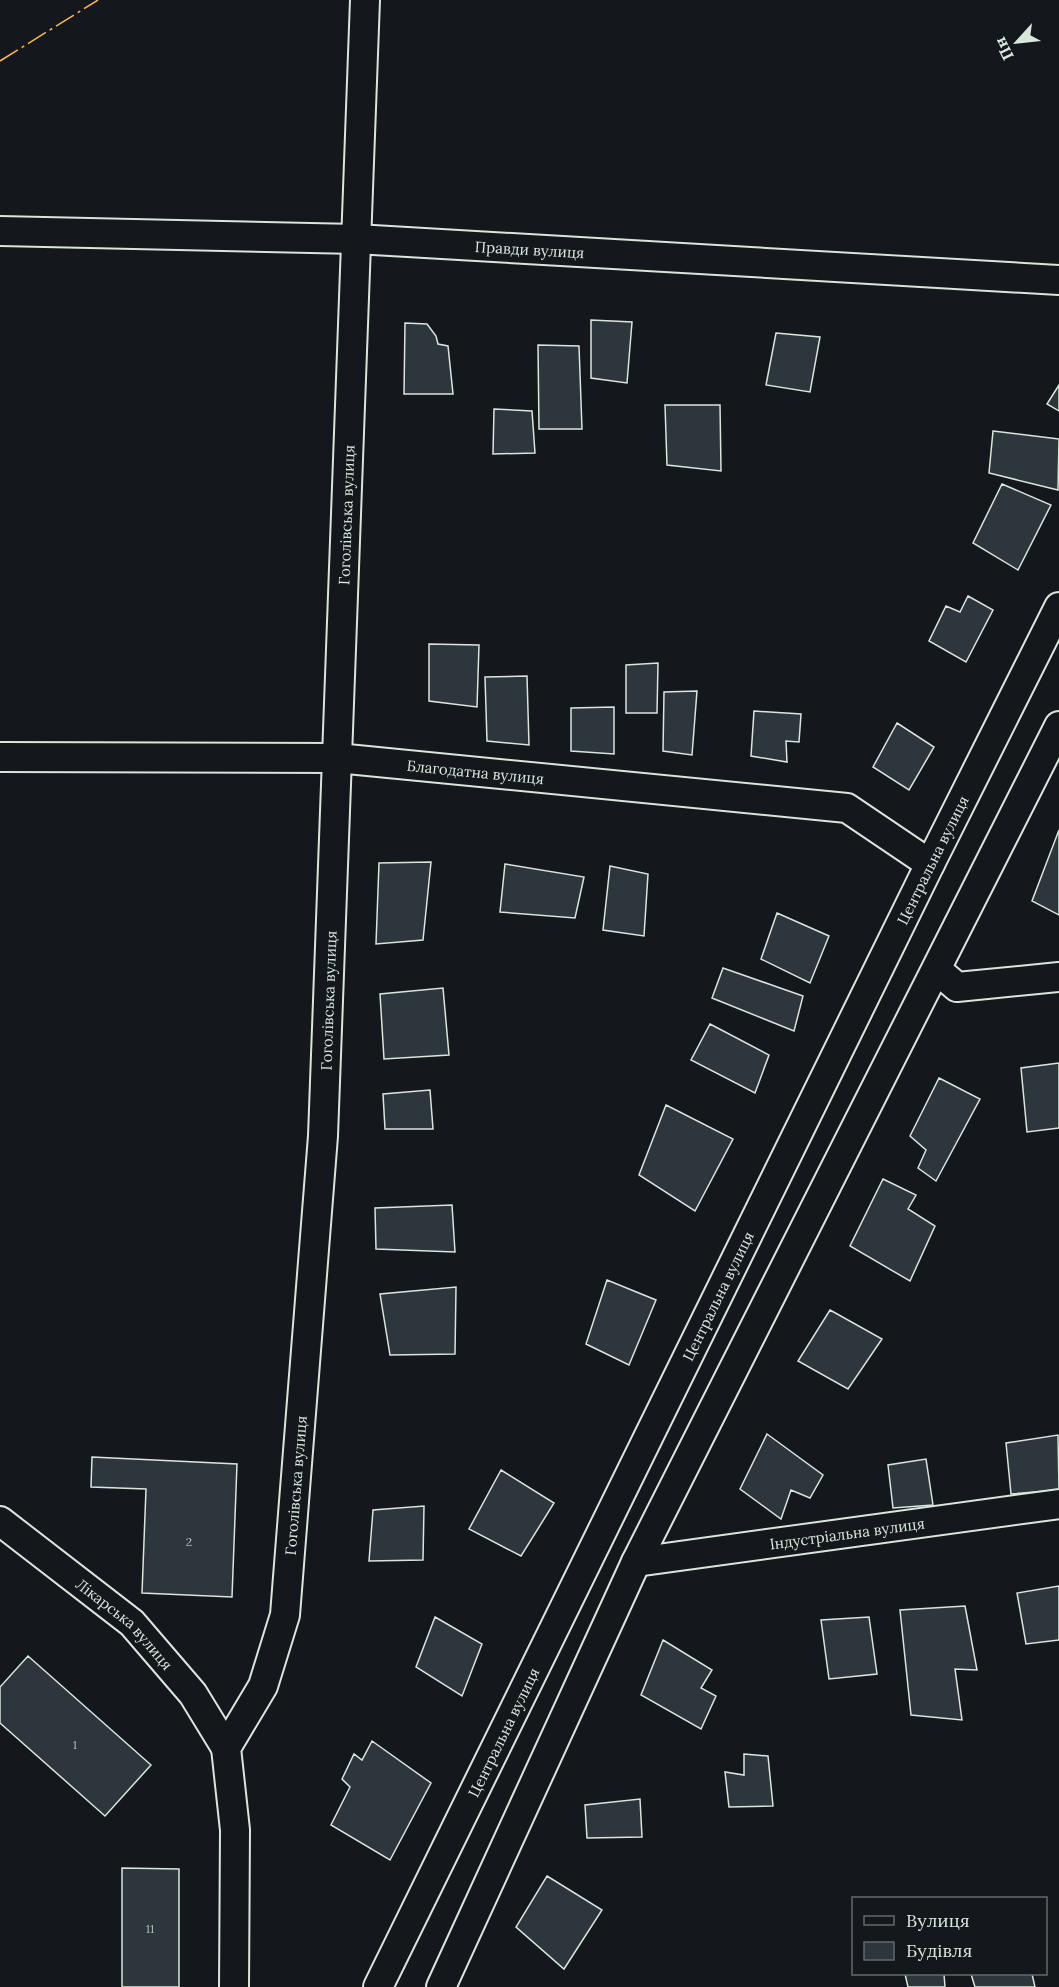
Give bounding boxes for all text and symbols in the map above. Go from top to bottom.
north arrow [987,12,1047,72]
text: Пн [989,34,1018,64]
street label: Правди вулиця [474,236,585,262]
street label: Гоголівська вулиця [334,445,358,585]
street label: Благодатна вулиця [406,755,545,788]
street label: Центральна вулиця [892,792,972,928]
street label: Гоголівська вулиця [316,930,340,1071]
street label: Центральна вулиця [678,1228,757,1364]
street label: Гоголівська вулиця [280,1415,310,1556]
street label: Індустріальна вулиця [768,1513,926,1553]
house number: 2 [186,1534,192,1549]
street label: Лікарська вулиця [72,1574,177,1673]
street label: Центральна вулиця [463,1664,543,1800]
house number: 1 [73,1737,77,1752]
legend [852,1897,1047,1975]
text: Вулиця [906,1909,969,1932]
house number: 11 [146,1921,154,1936]
text: Будівля [906,1939,972,1962]

